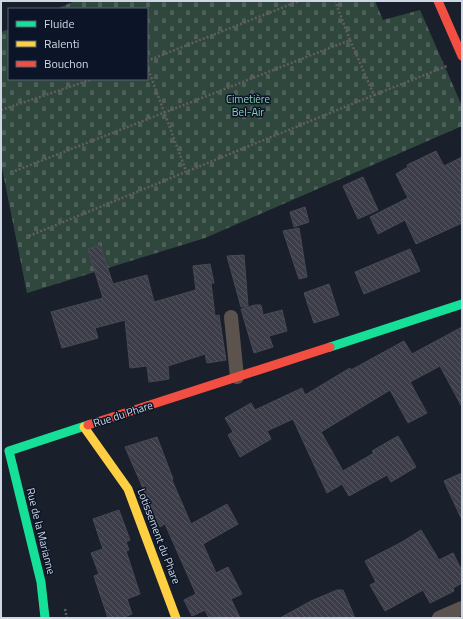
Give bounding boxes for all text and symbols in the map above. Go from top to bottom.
legend [8,8,148,80]
text: Fluide [44,14,75,33]
text: Ralenti [44,34,79,53]
text: Bouchon [44,54,89,73]
park label: Cimetière Bel-Air [226,91,271,120]
street label: Rue du Phare [91,397,155,431]
street label: Rue de la Marianne [23,486,60,576]
street label: Lotissement du Phare [133,486,185,587]

